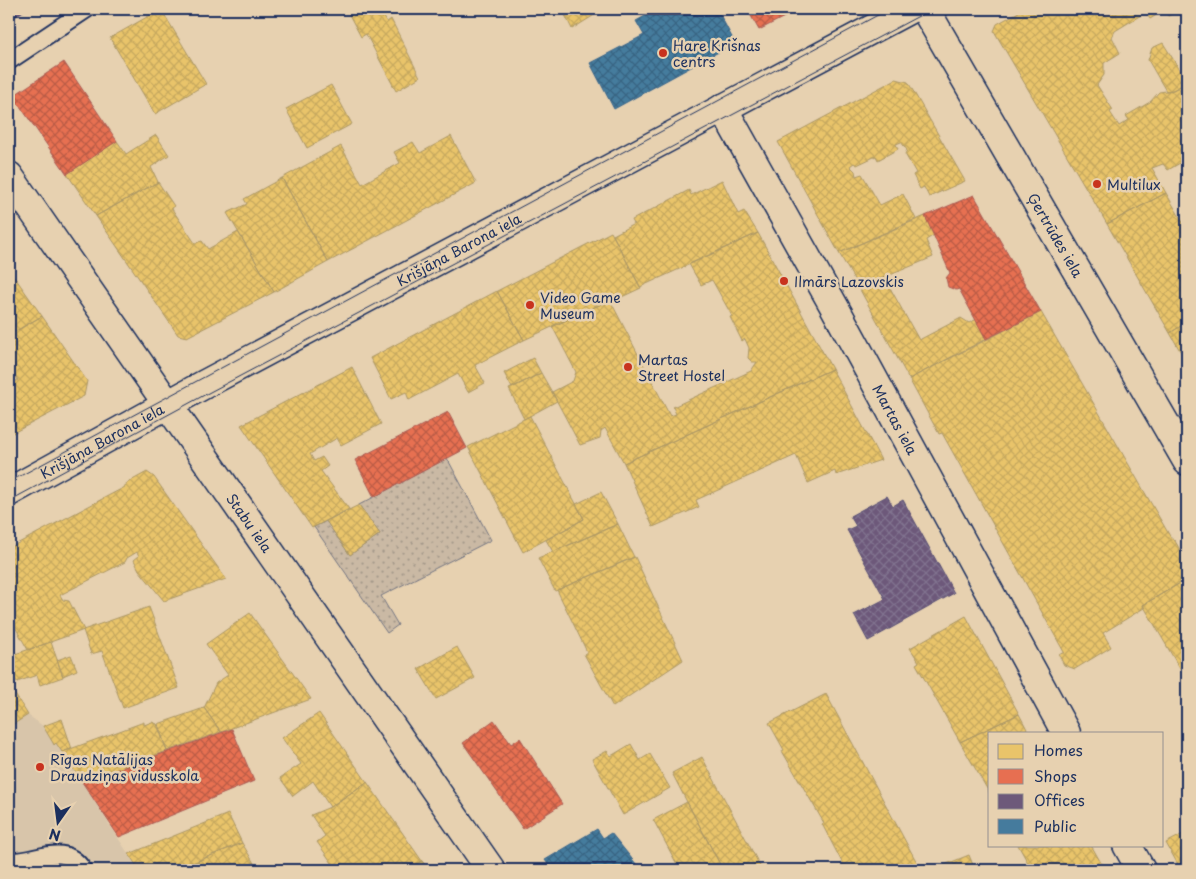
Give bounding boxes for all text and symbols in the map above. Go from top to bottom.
place label: Hare Krišnas centrs [673,35,761,72]
marker: Hare Krišnas centrs [657,47,669,59]
place label: Multilux [1107,174,1161,195]
marker: Multilux [1091,178,1103,190]
street label: Ģertrūdes iela [1023,189,1089,281]
street label: Krišjāņa Barona iela [392,207,525,291]
place label: Ilmārs Lazovskis [794,271,904,292]
marker: Ilmārs Lazovskis [778,275,790,287]
place label: Video Game Museum [540,287,621,324]
marker: Video Game Museum [524,299,536,311]
place label: Martas Street Hostel [638,349,725,386]
marker: Martas Street Hostel [622,361,634,373]
street label: Martas iela [868,380,923,459]
street label: Krišjāņa Barona iela [36,398,168,483]
street label: Stabu iela [222,489,278,557]
legend [988,732,1164,846]
text: Homes [1034,738,1083,761]
place label: Rīgas Natālijas Draudziņas vidusskola [50,749,199,786]
marker: Rīgas Natālijas Draudziņas vidusskola [34,761,46,773]
text: Shops [1034,764,1077,787]
text: Offices [1034,788,1085,811]
north arrow [32,796,82,846]
text: Public [1034,814,1077,837]
text: N [47,824,63,847]

